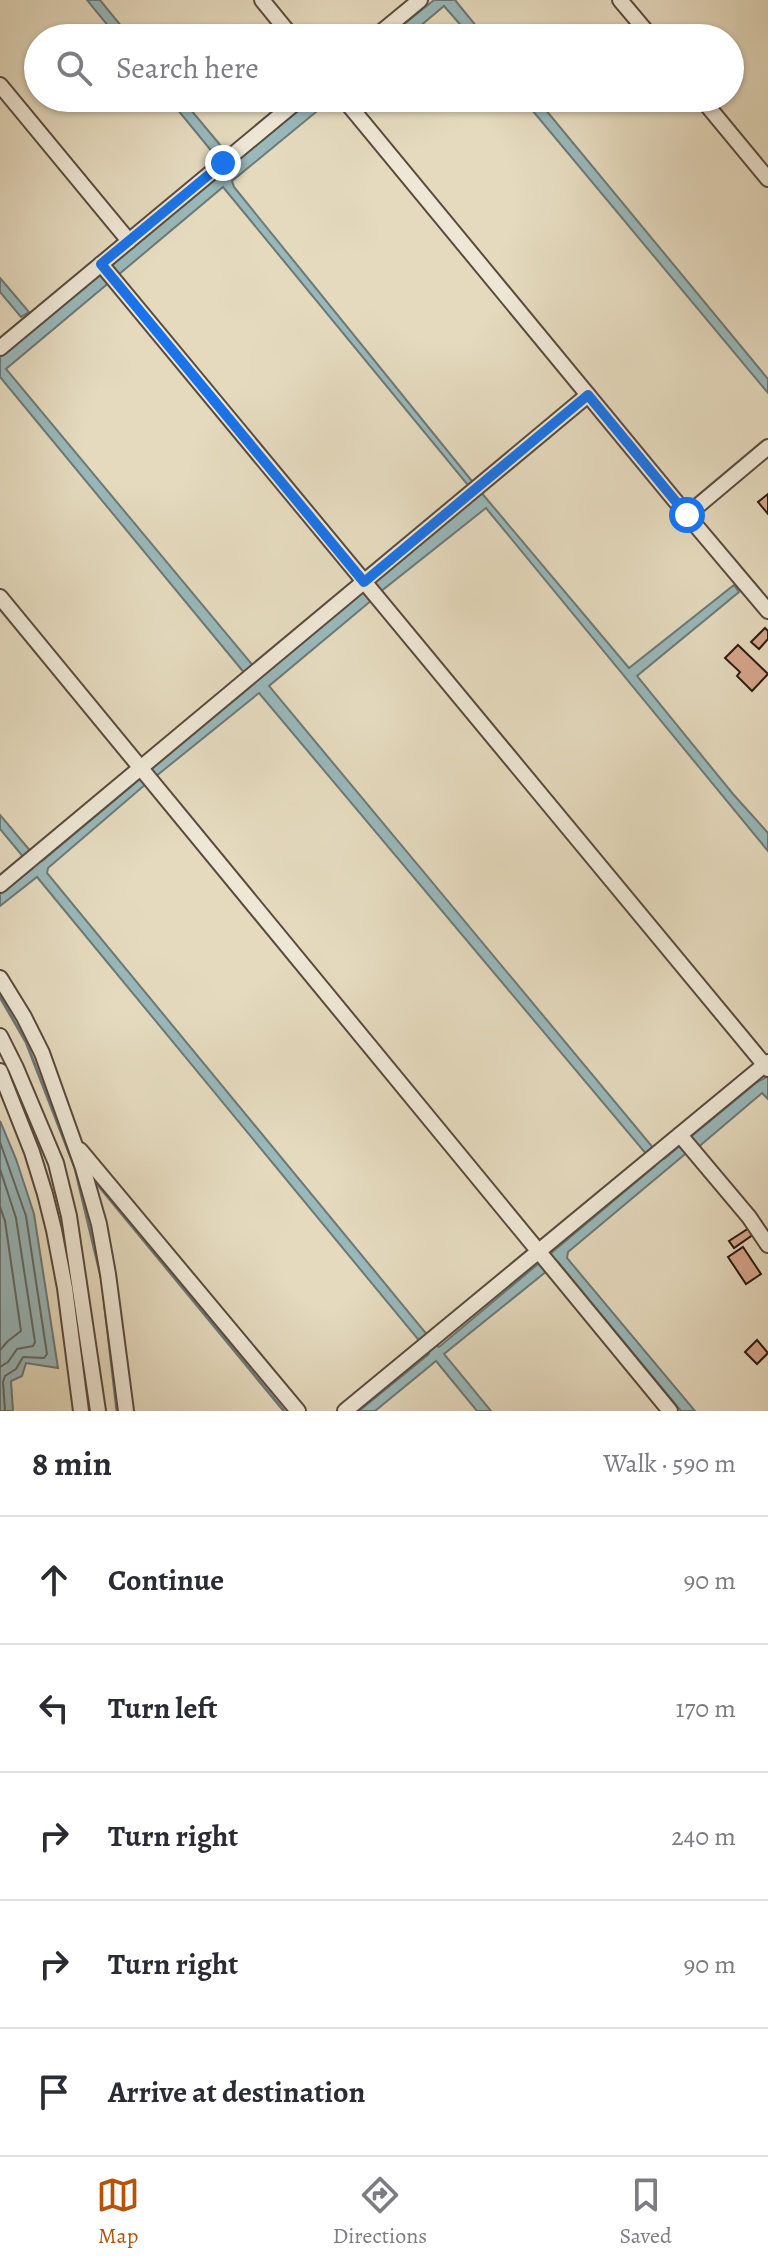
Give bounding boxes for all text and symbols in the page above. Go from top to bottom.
search box [24,24,744,112]
icon: search [52,46,96,90]
text: Search here [116,48,259,88]
route end [205,145,241,181]
route start [669,497,705,533]
text: 8 min [32,1440,112,1487]
text: Walk · 590 m [603,1446,736,1481]
icon: ahead [32,1558,76,1602]
text: Continue [108,1560,224,1600]
text: 90 m [684,1563,736,1598]
icon: left [32,1686,76,1730]
text: Turn left [108,1688,217,1728]
text: 170 m [676,1691,736,1726]
icon: right [32,1814,76,1858]
text: Turn right [108,1816,238,1856]
text: 240 m [671,1819,736,1854]
icon: right [32,1942,76,1986]
text: Turn right [108,1944,238,1984]
text: 90 m [684,1947,736,1982]
icon: arrive [32,2070,76,2114]
text: Arrive at destination [108,2072,365,2112]
tab: Map [96,2173,140,2251]
tab: Directions [333,2173,427,2251]
tab: Saved [620,2173,672,2251]

